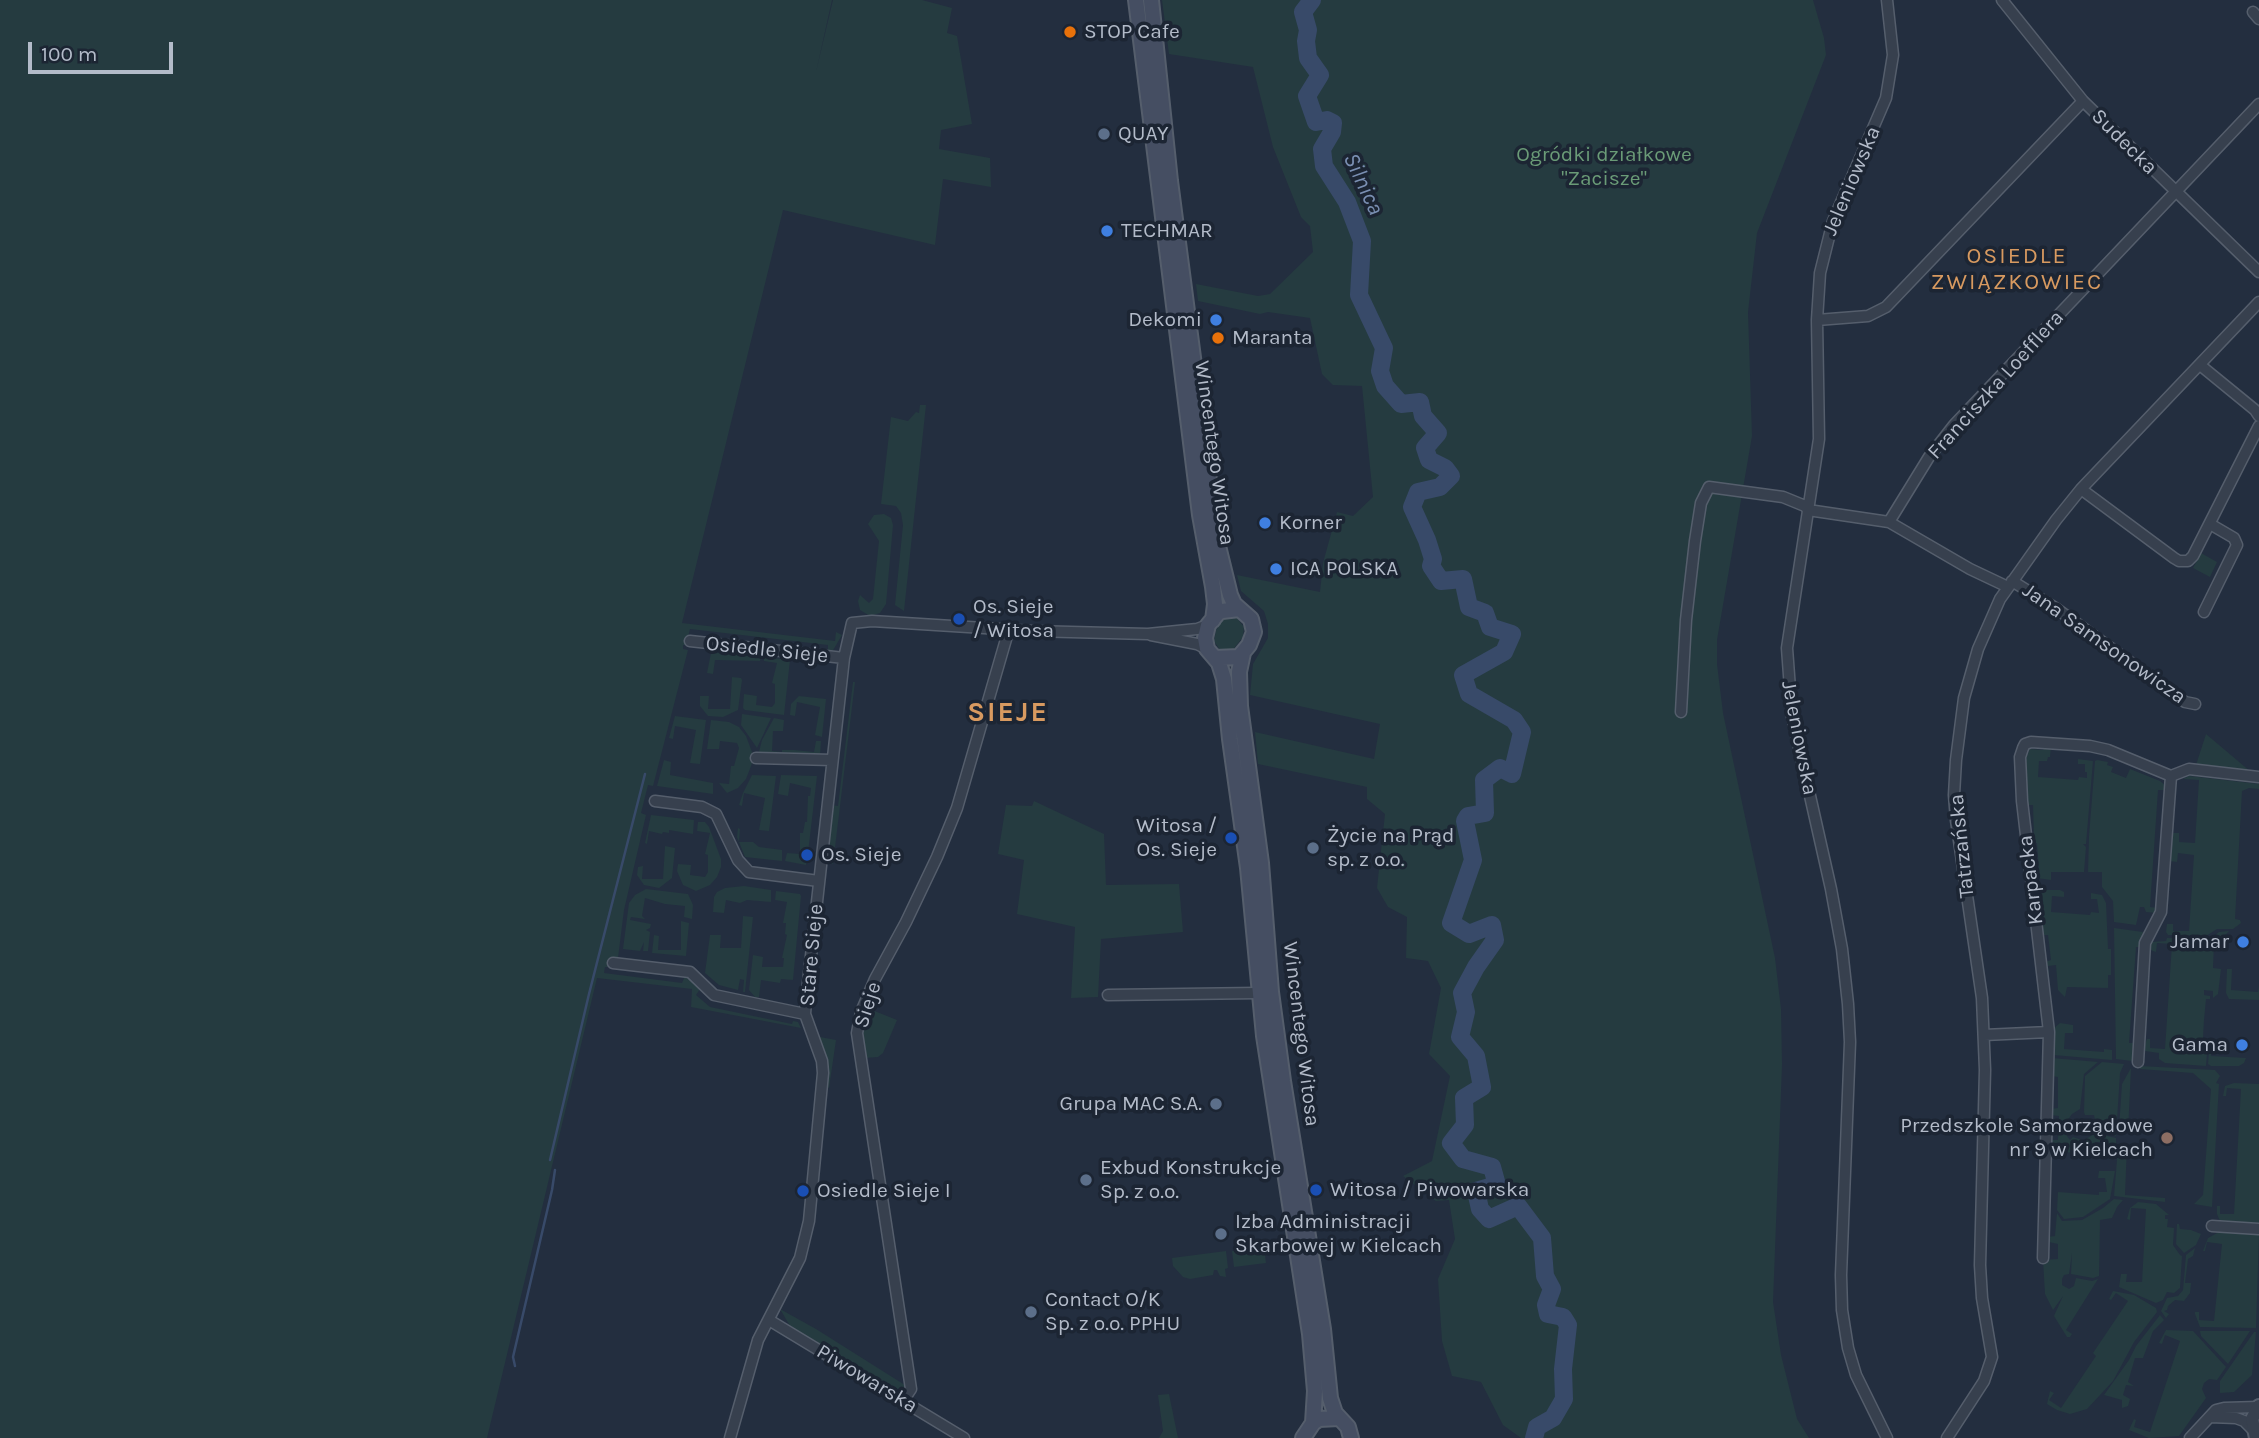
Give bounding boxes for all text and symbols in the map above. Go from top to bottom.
place label: STOP Cafe [1084,19,1180,45]
marker: STOP Cafe [1062,24,1078,40]
scale bar [32,28,177,72]
text: 100 m [41,42,98,66]
street label: Sudecka [2086,104,2162,180]
place label: QUAY [1118,121,1168,147]
street label: Jeleniowska [1818,123,1886,239]
marker: QUAY [1096,126,1112,142]
park label: Ogródki działkowe "Zacisze" [1516,142,1692,192]
water label: Silnica [1337,149,1389,219]
place label: TECHMAR [1121,218,1213,244]
marker: TECHMAR [1099,223,1115,239]
district label: OSIEDLE ZWIĄZKOWIEC [1932,242,2102,296]
street label: Franciszka Loefflera [1923,305,2069,465]
place label: Dekomi [1128,307,1202,333]
marker: Dekomi [1208,312,1224,328]
place label: Maranta [1232,325,1313,351]
marker: Maranta [1210,330,1226,346]
street label: Wincentego Witosa [1189,359,1239,547]
place label: Korner [1279,510,1342,536]
marker: Korner [1257,515,1273,531]
place label: ICA POLSKA [1290,556,1398,582]
marker: ICA POLSKA [1268,561,1284,577]
street label: Jana Samsonowicza [2017,578,2191,710]
place label: Os. Sieje / Witosa [973,594,1054,644]
marker: Os. Sieje / Witosa [951,611,967,627]
street label: Osiedle Sieje [705,631,829,669]
street label: Jeleniowska [1776,679,1822,797]
district label: SIEJE [968,696,1048,730]
street label: Tatrzańska [1944,793,1980,899]
place label: Witosa / Os. Sieje [1136,813,1217,863]
place label: Życie na Prąd sp. z o.o. [1327,823,1455,873]
marker: Witosa / Os. Sieje [1223,830,1239,846]
street label: Karpacka [2013,834,2049,926]
marker: Życie na Prąd sp. z o.o. [1305,840,1321,856]
place label: Os. Sieje [821,842,901,868]
marker: Os. Sieje [799,847,815,863]
street label: Stare Sieje [795,903,829,1007]
place label: Jamar [2170,929,2229,955]
marker: Jamar [2235,934,2251,950]
street label: Wincentego Witosa [1277,940,1325,1128]
street label: Sieje [849,979,887,1031]
place label: Gama [2172,1032,2228,1058]
marker: Gama [2234,1037,2250,1053]
place label: Grupa MAC S.A. [1059,1091,1202,1117]
marker: Grupa MAC S.A. [1208,1096,1224,1112]
place label: Przedszkole Samorządowe nr 9 w Kielcach [1900,1113,2153,1163]
marker: Przedszkole Samorządowe nr 9 w Kielcach [2159,1130,2175,1146]
place label: Exbud Konstrukcje Sp. z o.o. [1100,1155,1281,1205]
marker: Exbud Konstrukcje Sp. z o.o. [1078,1172,1094,1188]
place label: Witosa / Piwowarska [1330,1177,1529,1203]
place label: Osiedle Sieje I [817,1178,951,1204]
marker: Witosa / Piwowarska [1308,1182,1324,1198]
marker: Osiedle Sieje I [795,1183,811,1199]
place label: Izba Administracji Skarbowej w Kielcach [1235,1209,1442,1259]
marker: Izba Administracji Skarbowej w Kielcach [1213,1226,1229,1242]
place label: Contact O/K Sp. z o.o. PPHU [1045,1287,1180,1337]
marker: Contact O/K Sp. z o.o. PPHU [1023,1304,1039,1320]
street label: Piwowarska [812,1339,922,1419]

